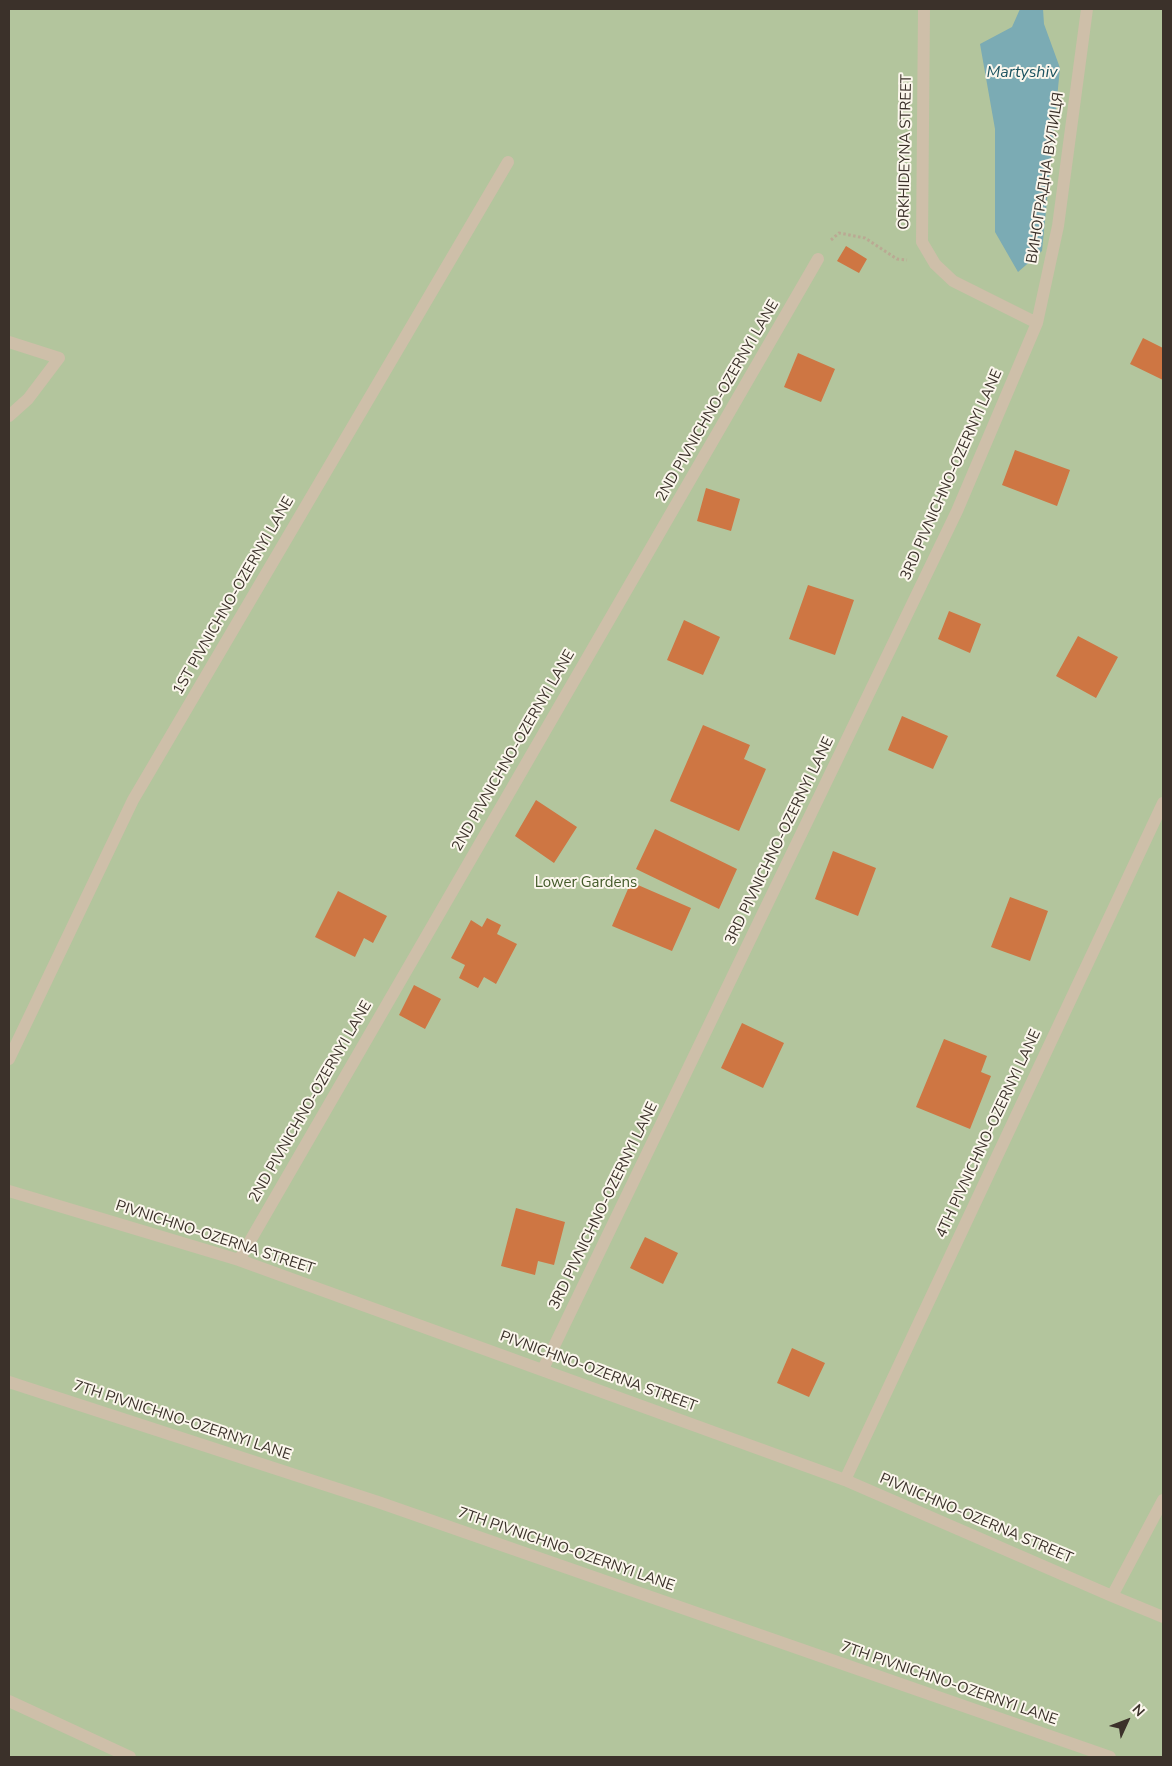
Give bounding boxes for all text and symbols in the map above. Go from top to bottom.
water label: Martyshiv [987,63,1057,83]
street label: ORKHIDEYNA STREET [896,74,916,230]
street label: ВИНОГРАДНА ВУЛИЦЯ [1024,91,1068,265]
street label: 2ND PIVNICHNO-OZERNYI LANE [653,297,783,505]
street label: 3RD PIVNICHNO-OZERNYI LANE [897,367,1007,583]
street label: 1ST PIVNICHNO-OZERNYI LANE [170,494,298,698]
street label: 2ND PIVNICHNO-OZERNYI LANE [449,647,579,855]
street label: 3RD PIVNICHNO-OZERNYI LANE [722,734,838,948]
park label: Lower Gardens [535,874,637,892]
street label: 2ND PIVNICHNO-OZERNYI LANE [246,998,376,1206]
street label: 4TH PIVNICHNO-OZERNYI LANE [933,1027,1045,1241]
street label: 3RD PIVNICHNO-OZERNYI LANE [546,1099,662,1313]
street label: PIVNICHNO-OZERNA STREET [113,1197,317,1279]
street label: PIVNICHNO-OZERNA STREET [497,1328,699,1416]
street label: 7TH PIVNICHNO-OZERNYI LANE [71,1377,293,1465]
street label: PIVNICHNO-OZERNA STREET [877,1470,1075,1568]
street label: 7TH PIVNICHNO-OZERNYI LANE [455,1504,677,1596]
street label: 7TH PIVNICHNO-OZERNYI LANE [838,1638,1060,1730]
north arrow [1102,1696,1152,1746]
text: N [1128,1700,1149,1721]

